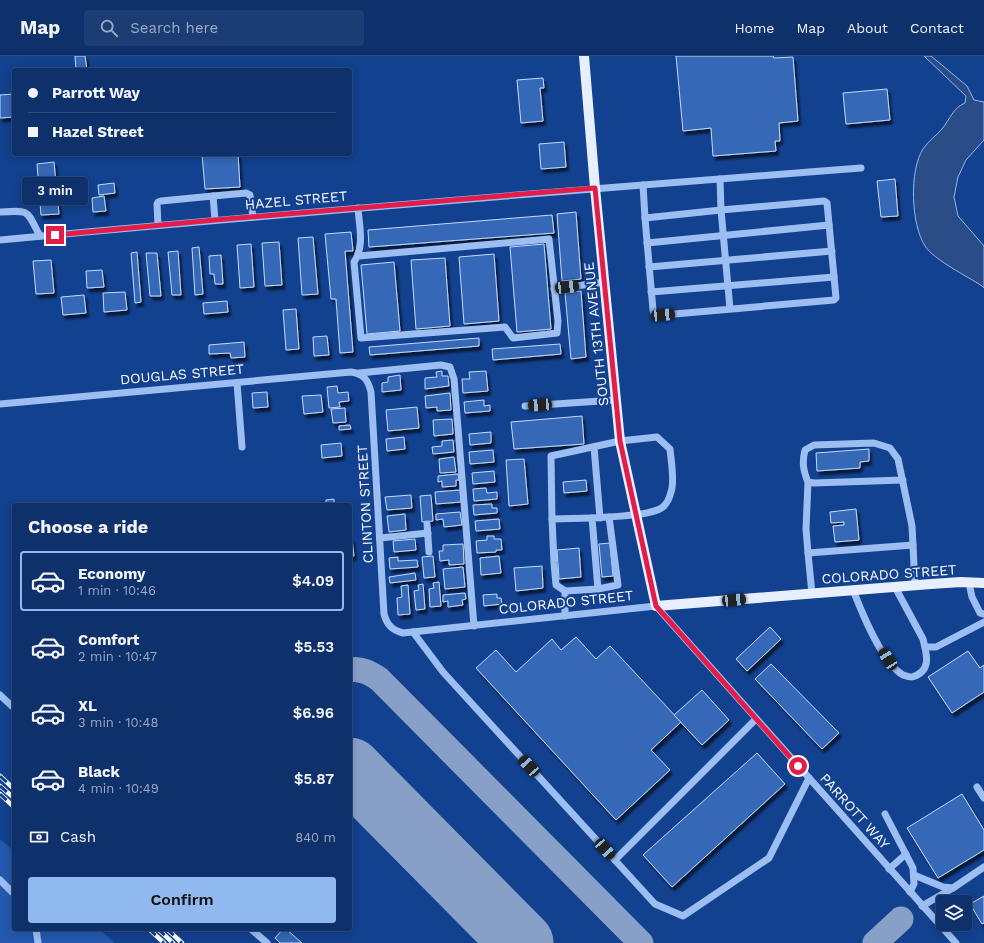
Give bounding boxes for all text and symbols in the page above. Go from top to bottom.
search box [84,10,364,46]
text: Map [20,16,60,39]
icon: search [98,17,120,39]
text: Search here [130,19,218,37]
text: Home [734,20,774,36]
text: Map [796,20,825,36]
text: About [847,20,888,36]
text: Contact [910,20,964,36]
text: Parrott Way [52,84,140,102]
text: Hazel Street [52,123,144,141]
callout: 3 min [22,177,88,205]
text: 3 min [37,183,73,198]
street label: HAZEL STREET [244,188,348,212]
route end [46,226,64,244]
street label: SOUTH 13TH AVENUE [580,261,612,407]
car [554,280,580,294]
car [651,308,675,322]
street label: DOUGLAS STREET [119,361,245,387]
car [528,398,552,412]
street label: CLINTON STREET [354,444,376,564]
text: Choose a ride [28,516,148,537]
street label: COLORADO STREET [821,561,957,587]
icon: car [30,563,66,599]
text: Economy [78,565,145,583]
text: $4.09 [292,572,334,590]
text: 1 min · 10:46 [78,583,156,598]
street label: COLORADO STREET [498,587,635,617]
car [722,593,746,607]
icon: car [30,629,66,665]
text: Comfort [78,631,139,649]
text: $5.53 [294,638,334,656]
car [876,646,900,672]
text: 2 min · 10:47 [78,649,157,664]
icon: car [30,695,66,731]
text: XL [78,697,97,715]
text: $6.96 [293,704,334,722]
text: 3 min · 10:48 [78,715,158,730]
car [517,753,541,779]
route start [789,757,807,775]
icon: car [30,761,66,797]
text: Black [78,763,120,781]
text: $5.87 [294,770,334,788]
street label: PARROTT WAY [817,770,893,852]
text: 4 min · 10:49 [78,781,159,796]
icon: cash [28,826,50,848]
text: Cash [60,828,96,846]
text: 840 m [295,830,336,845]
car [593,836,617,862]
button: Confirm [28,877,336,923]
map controls [936,895,972,931]
button: layers [936,895,972,931]

